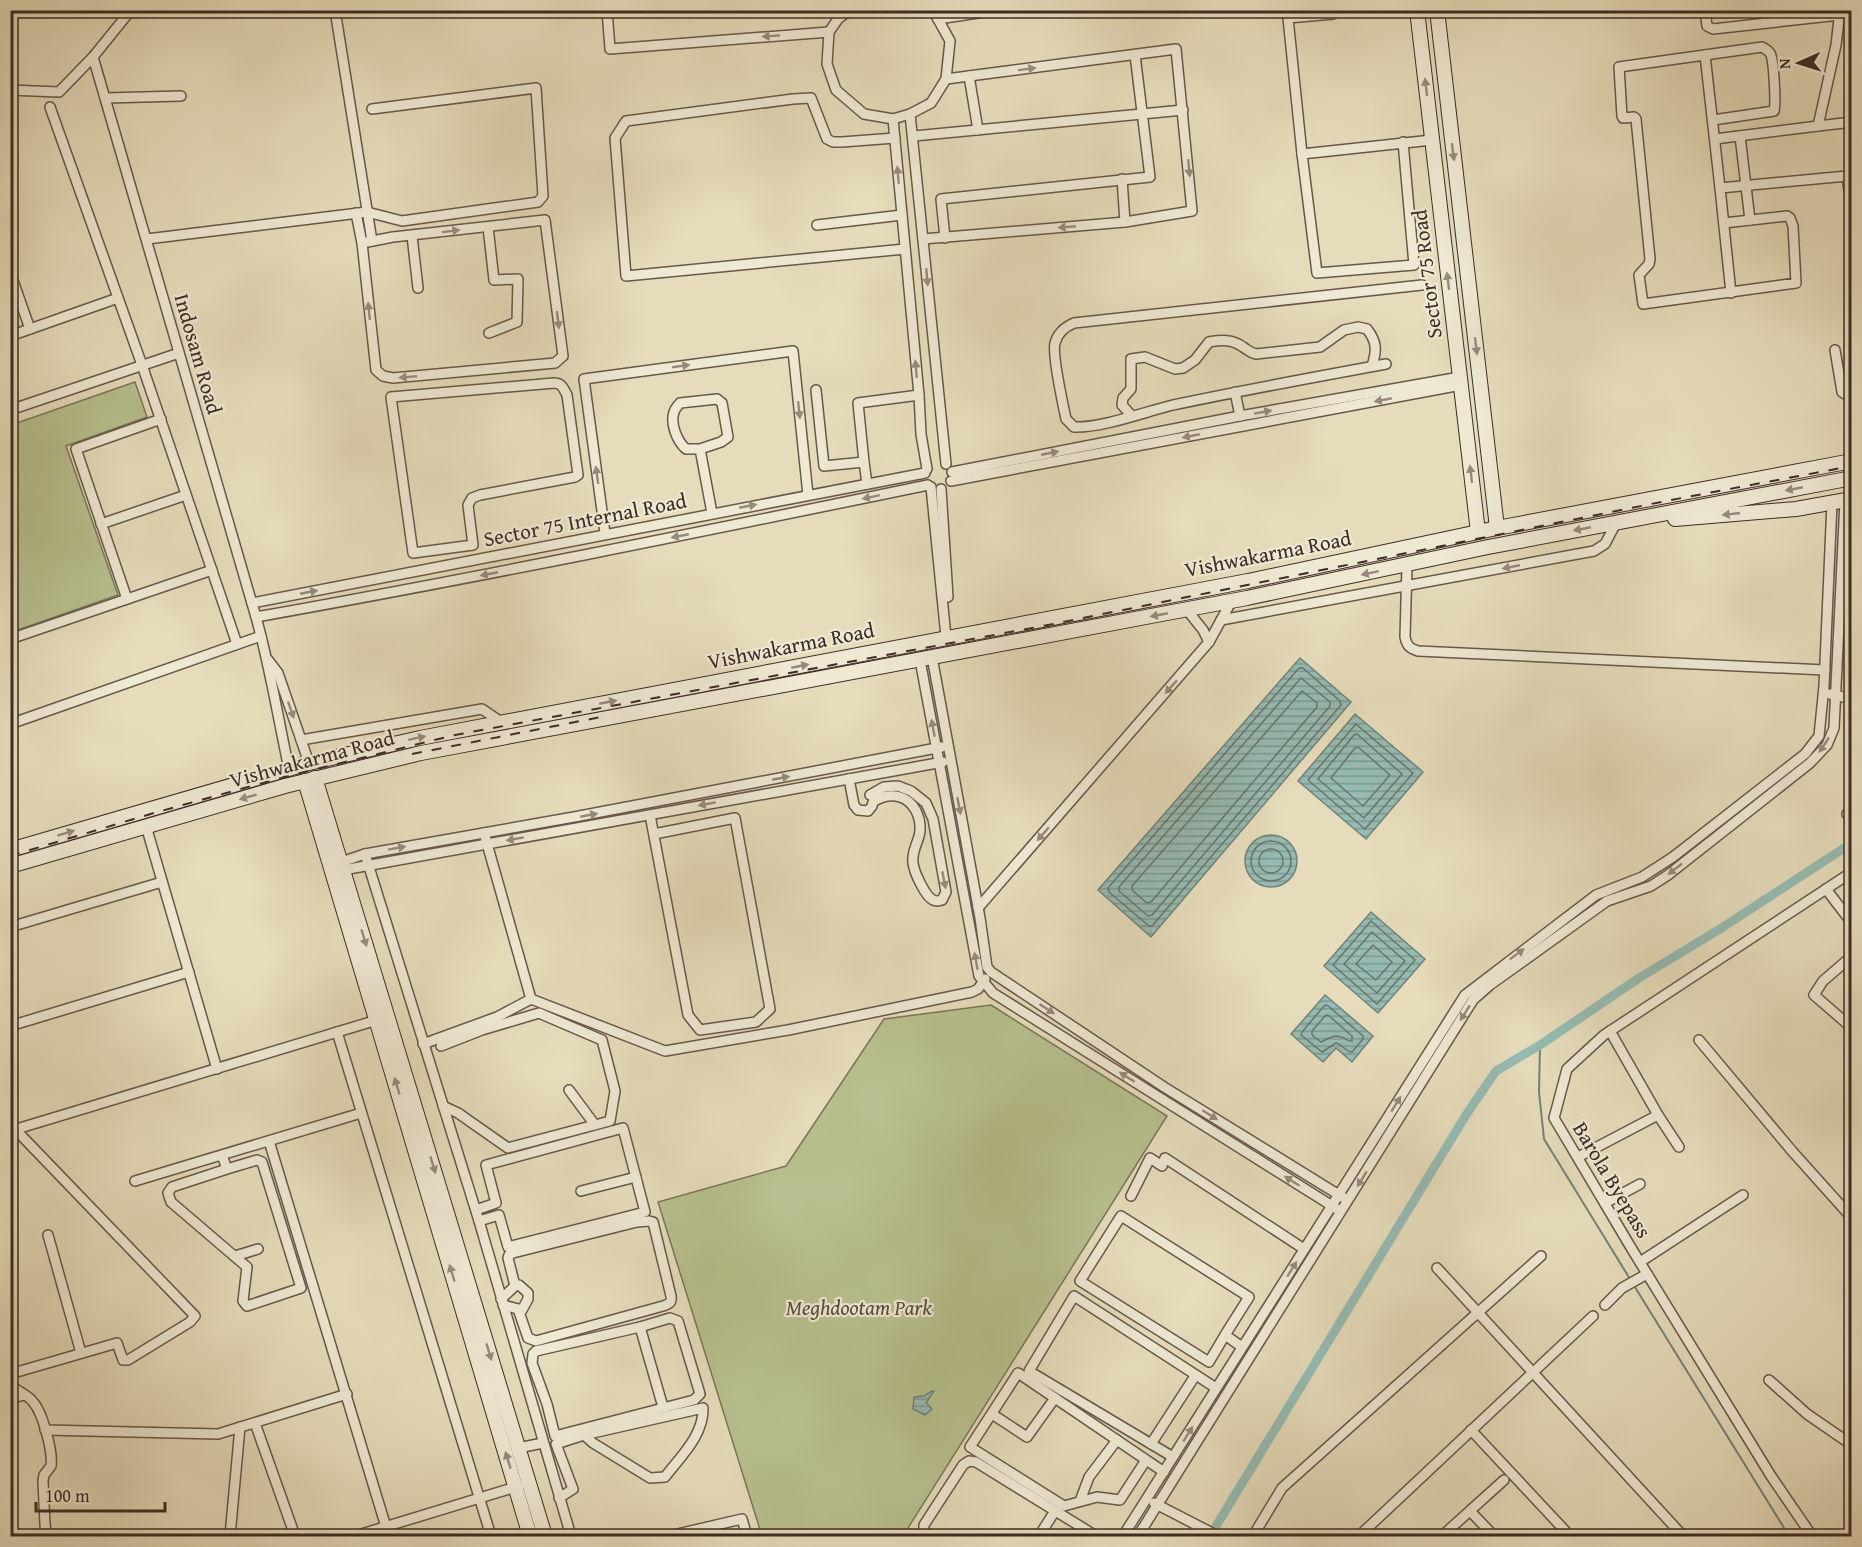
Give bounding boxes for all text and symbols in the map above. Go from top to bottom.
one-way arrow [761,32,780,41]
north arrow [1769,33,1829,93]
text: N [1772,58,1796,70]
one-way arrow [1018,64,1037,73]
one-way arrow [1421,77,1430,96]
one-way arrow [1449,143,1458,162]
one-way arrow [1184,159,1194,178]
one-way arrow [893,165,903,184]
street label: Sector 75 Road [1403,207,1450,340]
one-way arrow [1057,222,1076,232]
one-way arrow [442,226,461,236]
one-way arrow [922,267,932,286]
one-way arrow [1444,271,1453,290]
street label: Indosam Road [166,290,231,419]
one-way arrow [365,302,374,321]
one-way arrow [553,310,563,329]
one-way arrow [1471,336,1481,355]
one-way arrow [911,359,921,378]
one-way arrow [671,362,690,371]
one-way arrow [398,372,417,382]
one-way arrow [1373,396,1392,405]
one-way arrow [794,400,804,419]
one-way arrow [1253,407,1272,416]
one-way arrow [1181,432,1200,441]
one-way arrow [1041,448,1060,457]
one-way arrow [1466,465,1476,484]
one-way arrow [593,466,602,485]
street label: Sector 75 Internal Road [481,484,690,554]
one-way arrow [1784,485,1803,494]
one-way arrow [861,493,880,502]
one-way arrow [739,501,758,510]
one-way arrow [1721,509,1740,519]
street label: Vishwakarma Road [1182,522,1355,585]
one-way arrow [1572,525,1591,534]
one-way arrow [670,532,689,541]
one-way arrow [1501,563,1520,572]
one-way arrow [1361,569,1380,578]
one-way arrow [479,570,498,579]
one-way arrow [300,587,319,596]
one-way arrow [1149,611,1168,620]
street label: Vishwakarma Road [705,614,878,677]
one-way arrow [791,661,810,670]
one-way arrow [1164,679,1177,695]
one-way arrow [599,697,618,706]
one-way arrow [286,702,296,720]
one-way arrow [928,719,937,738]
street label: Vishwakarma Road [226,721,398,795]
one-way arrow [407,733,426,743]
one-way arrow [1819,737,1830,753]
one-way arrow [772,773,791,782]
one-way arrow [239,793,257,802]
one-way arrow [955,796,964,815]
one-way arrow [698,800,717,809]
one-way arrow [580,810,599,819]
one-way arrow [1037,826,1050,841]
one-way arrow [57,828,75,837]
one-way arrow [506,835,525,844]
one-way arrow [388,844,407,853]
one-way arrow [1667,862,1683,875]
one-way arrow [940,870,949,889]
one-way arrow [360,929,369,947]
one-way arrow [1510,949,1525,961]
one-way arrow [971,952,980,971]
one-way arrow [1039,1003,1055,1014]
one-way arrow [1459,1005,1470,1021]
one-way arrow [1119,1072,1135,1083]
one-way arrow [392,1077,401,1095]
one-way arrow [1390,1096,1401,1112]
one-way arrow [1202,1110,1218,1121]
street label: Barola Byepass [1565,1116,1659,1244]
one-way arrow [429,1156,438,1174]
one-way arrow [1356,1171,1367,1187]
one-way arrow [1284,1175,1300,1186]
one-way arrow [1286,1260,1297,1277]
one-way arrow [447,1264,456,1282]
park label: Meghdootam Park [786,1292,932,1323]
one-way arrow [485,1343,494,1361]
one-way arrow [1182,1425,1193,1442]
one-way arrow [503,1451,512,1469]
scale bar [36,1475,165,1513]
text: 100 m [45,1482,90,1509]

